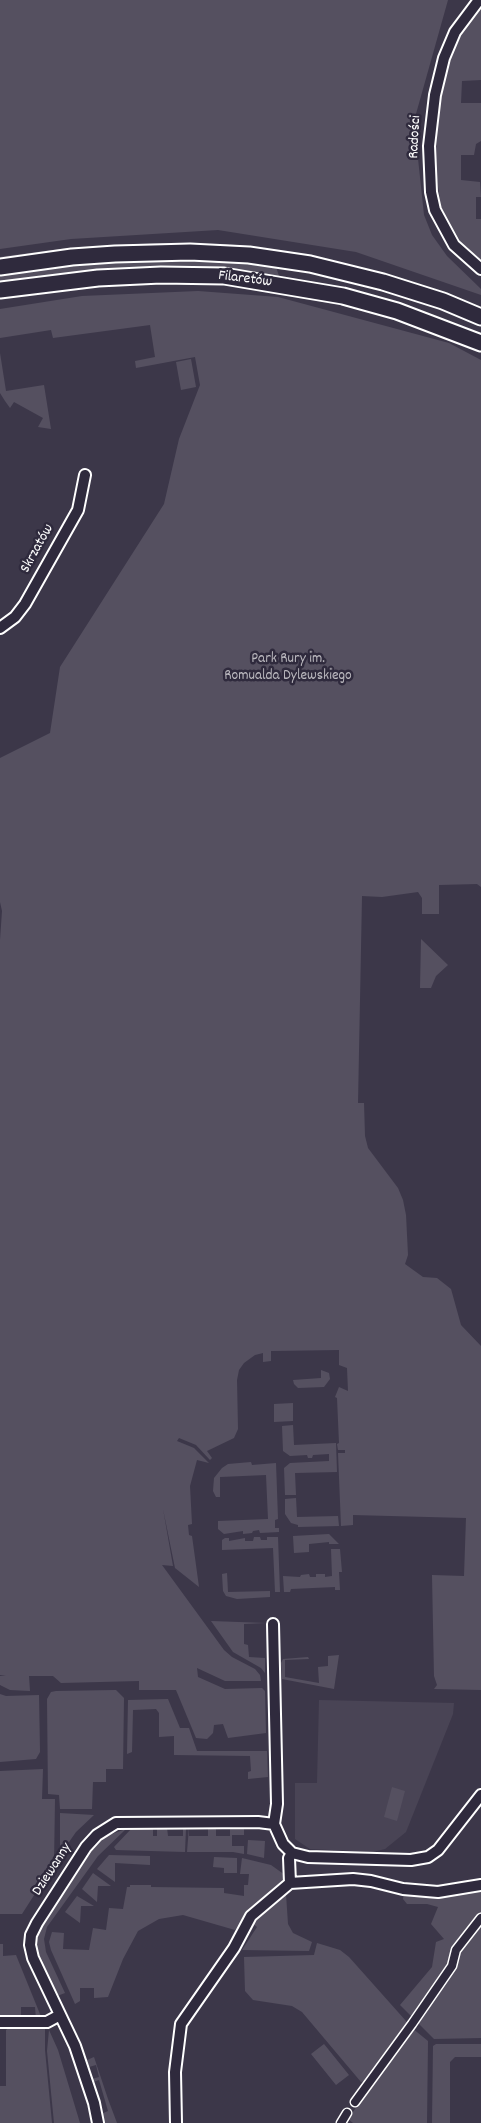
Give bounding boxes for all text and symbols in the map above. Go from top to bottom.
street label: Radości [406,115,426,159]
street label: Filaretów [217,268,273,292]
street label: Skrzatów [17,521,59,577]
park label: Park Rury im. Romualda Dylewskiego [224,651,352,686]
street label: Dziewanny [29,1840,77,1900]

